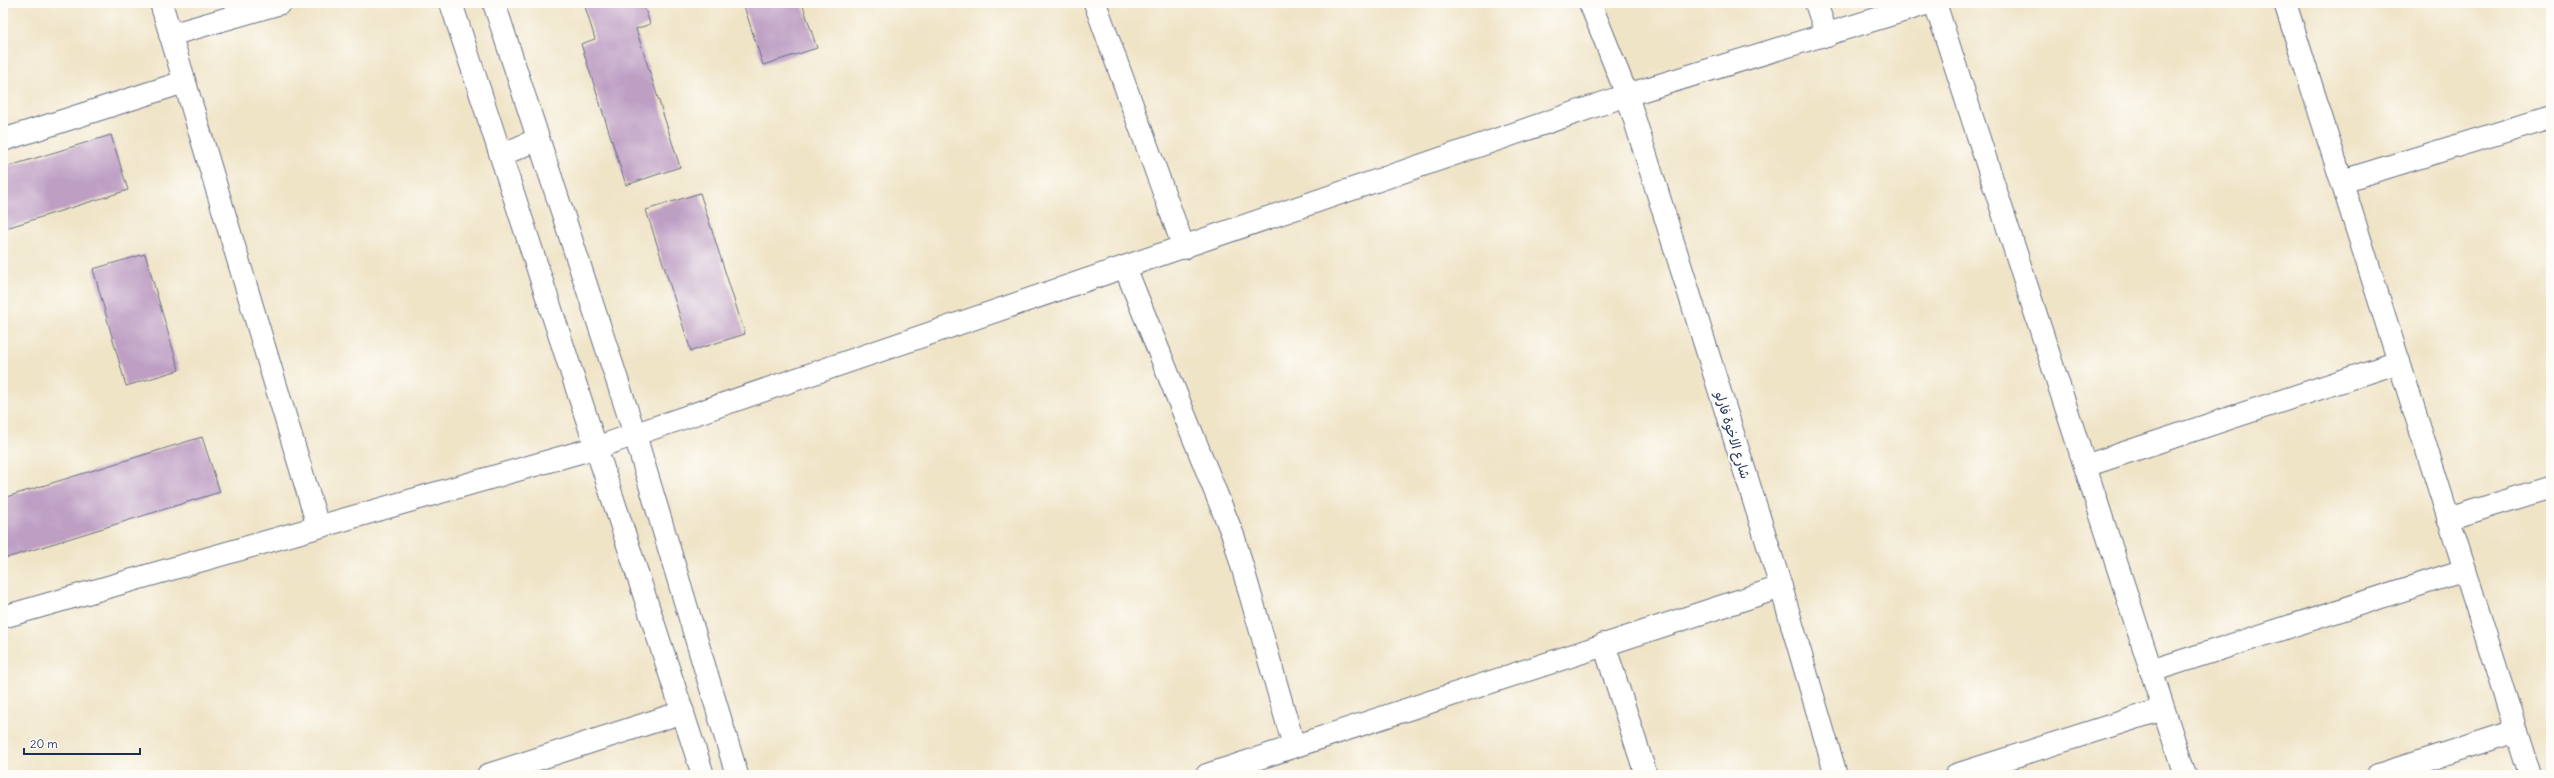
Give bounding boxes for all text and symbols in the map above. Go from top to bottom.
street label: شارع الاخوة فارلو [1710,389,1754,481]
scale bar [24,730,140,756]
text: 20 m [30,736,58,751]

